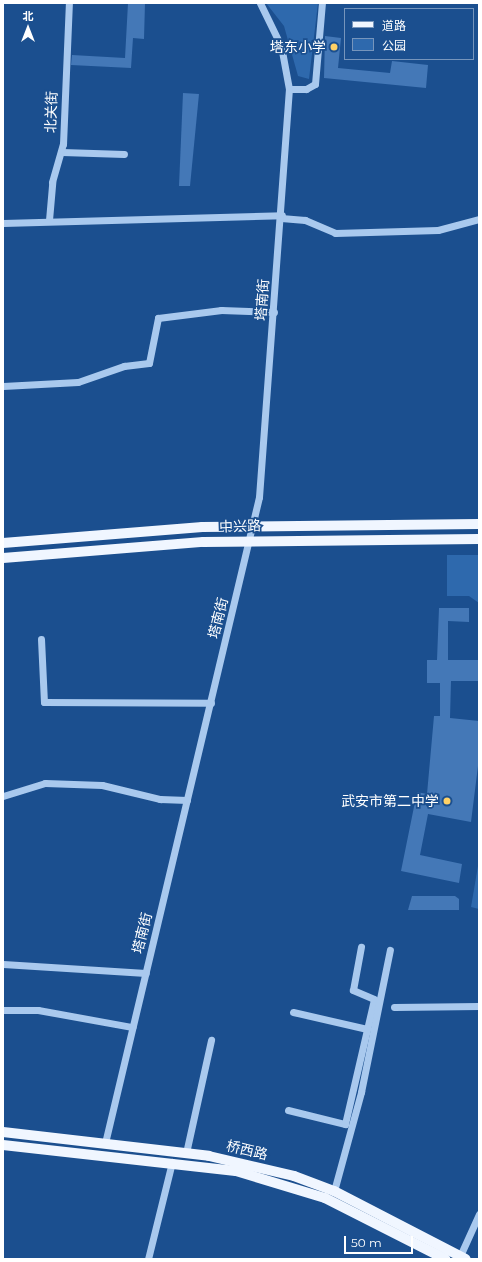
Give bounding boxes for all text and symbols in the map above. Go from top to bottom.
north arrow [8,8,48,48]
legend [344,8,474,60]
text: 北 [23,9,34,23]
text: 道路 [382,18,406,33]
text: 公园 [382,38,406,53]
place label: 塔东小学 [270,39,326,55]
marker: 塔东小学 [329,42,339,52]
street label: 北关街 [42,91,60,133]
street label: 塔南街 [252,278,272,322]
street label: 中兴路 [219,517,261,535]
street label: 塔南街 [205,596,231,640]
place label: 武安市第二中学 [341,793,439,809]
marker: 武安市第二中学 [442,796,452,806]
street label: 塔南街 [129,911,155,955]
street label: 桥西路 [225,1137,269,1163]
scale bar [346,1228,415,1254]
text: 50 m [351,1235,382,1250]

